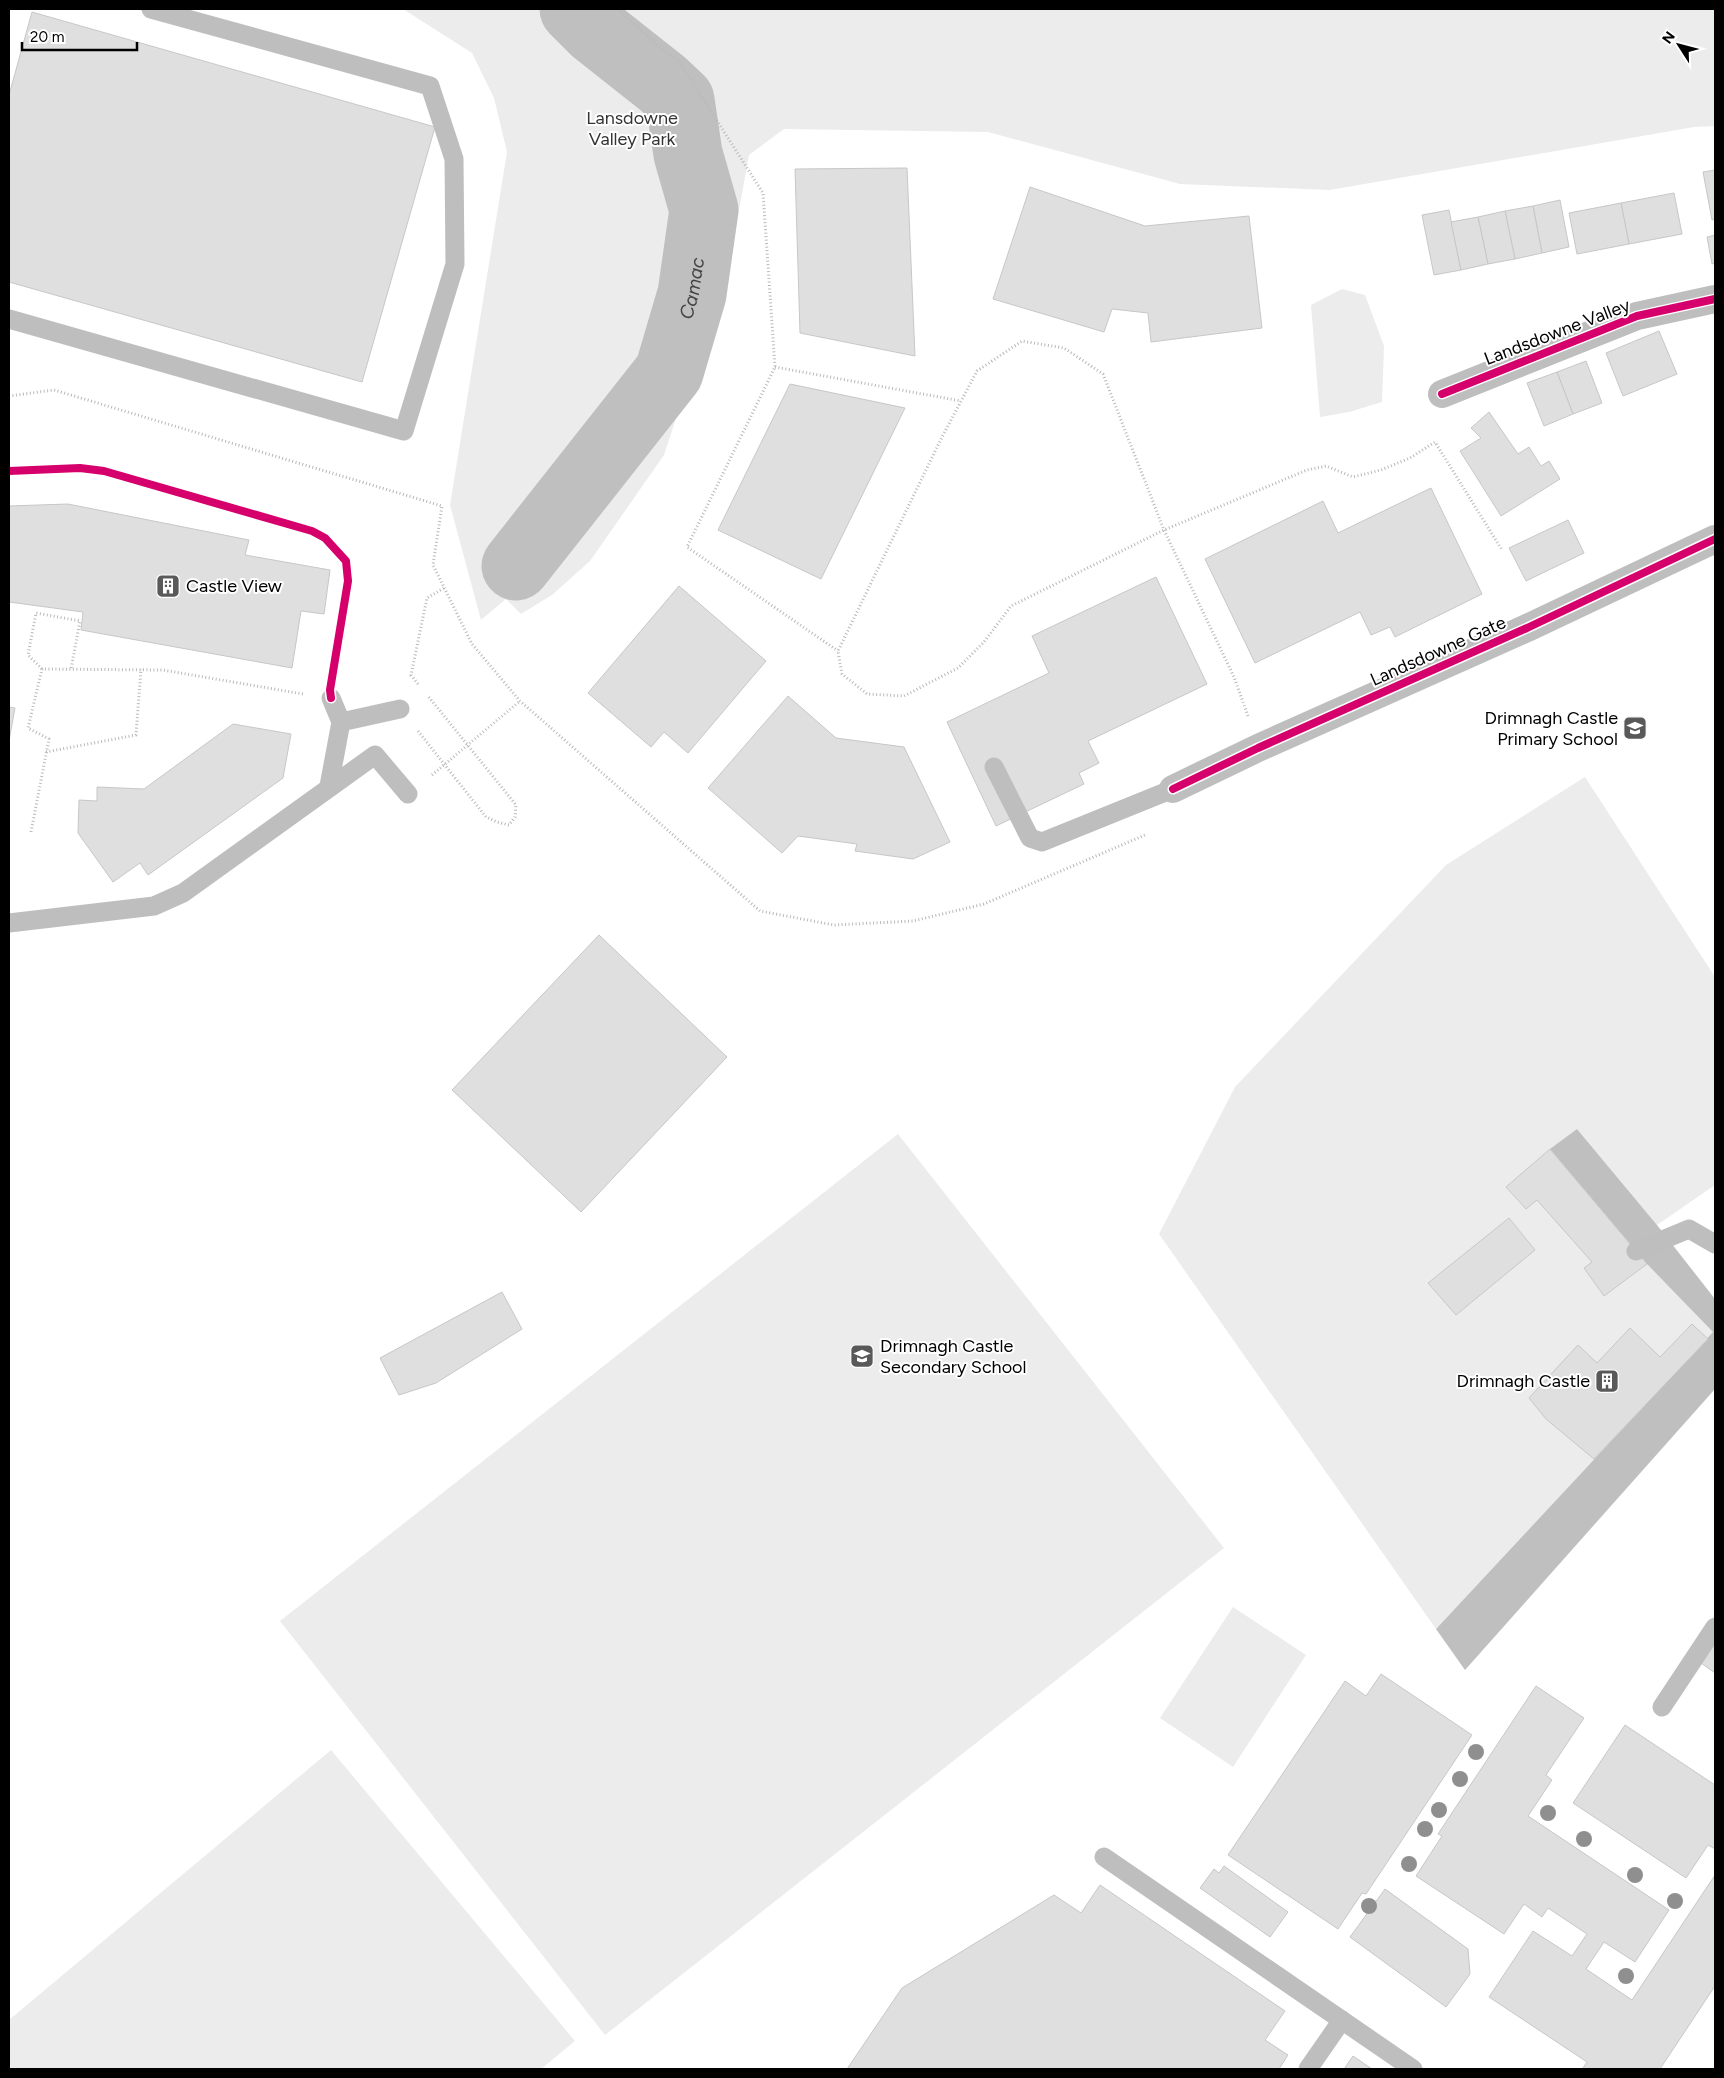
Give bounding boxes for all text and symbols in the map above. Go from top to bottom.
scale bar [22,20,138,52]
north arrow [1654,20,1704,70]
text: 20 m [30,28,64,46]
text: N [1659,28,1679,47]
park label: Lansdowne Valley Park [586,107,678,150]
water label: Camac [674,255,709,322]
street label: Landsdowne Valley [1481,294,1634,370]
building icon: Castle View [155,573,181,599]
place label: Castle View [186,575,282,597]
street label: Landsdowne Gate [1367,611,1509,691]
place label: Drimnagh Castle Primary School [1485,707,1618,750]
school or university icon: Drimnagh Castle Primary School [1622,715,1648,741]
place label: Drimnagh Castle Secondary School [880,1335,1027,1378]
school or university icon: Drimnagh Castle Secondary School [849,1343,875,1369]
building icon: Drimnagh Castle [1594,1368,1620,1394]
place label: Drimnagh Castle [1457,1370,1590,1392]

